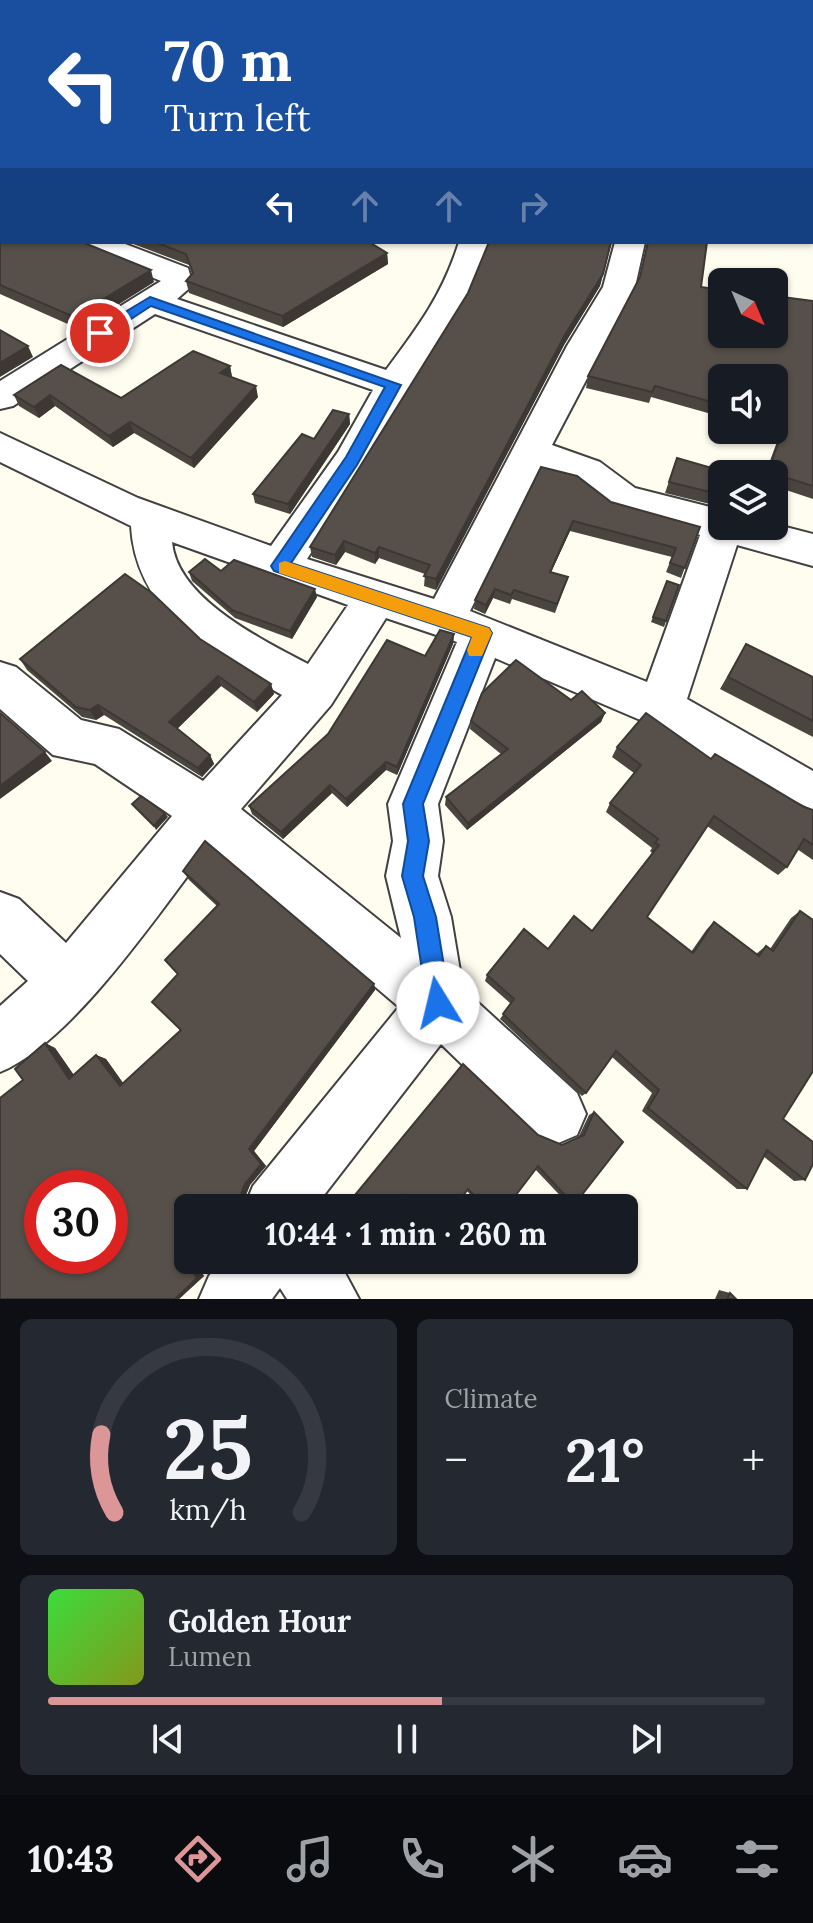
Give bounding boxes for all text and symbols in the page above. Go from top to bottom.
text: 70 m [164,25,292,96]
icon: left [32,32,136,136]
text: Turn left [164,95,311,141]
icon: left [259,184,303,228]
icon: ahead [343,184,387,228]
icon: ahead [427,184,471,228]
icon: right [511,184,555,228]
north arrow [708,268,788,348]
map controls [708,268,788,540]
pin [66,299,134,367]
icon: arrive [78,311,122,355]
button: sound [708,364,788,444]
button: layers [708,460,788,540]
position arrow [396,961,480,1045]
speed limit sign: 30 [24,1170,128,1274]
text: 10:44 · 1 min · 260 m [265,1215,547,1253]
text: Climate [445,1382,538,1415]
text: 25 [164,1395,253,1502]
text: 21° [565,1422,644,1498]
text: − [445,1432,468,1488]
text: + [742,1432,765,1488]
text: km/h [170,1491,247,1528]
text: Golden Hour [168,1602,351,1640]
text: Lumen [168,1640,252,1673]
icon: previous [146,1717,190,1761]
icon: pause [385,1717,429,1761]
icon: next [624,1717,668,1761]
icon: directions [170,1831,226,1887]
icon: music [282,1831,338,1887]
icon: phone [394,1831,450,1887]
icon: climate [505,1831,561,1887]
icon: car [617,1831,673,1887]
icon: filters [729,1831,785,1887]
text: 10:43 [28,1836,114,1882]

